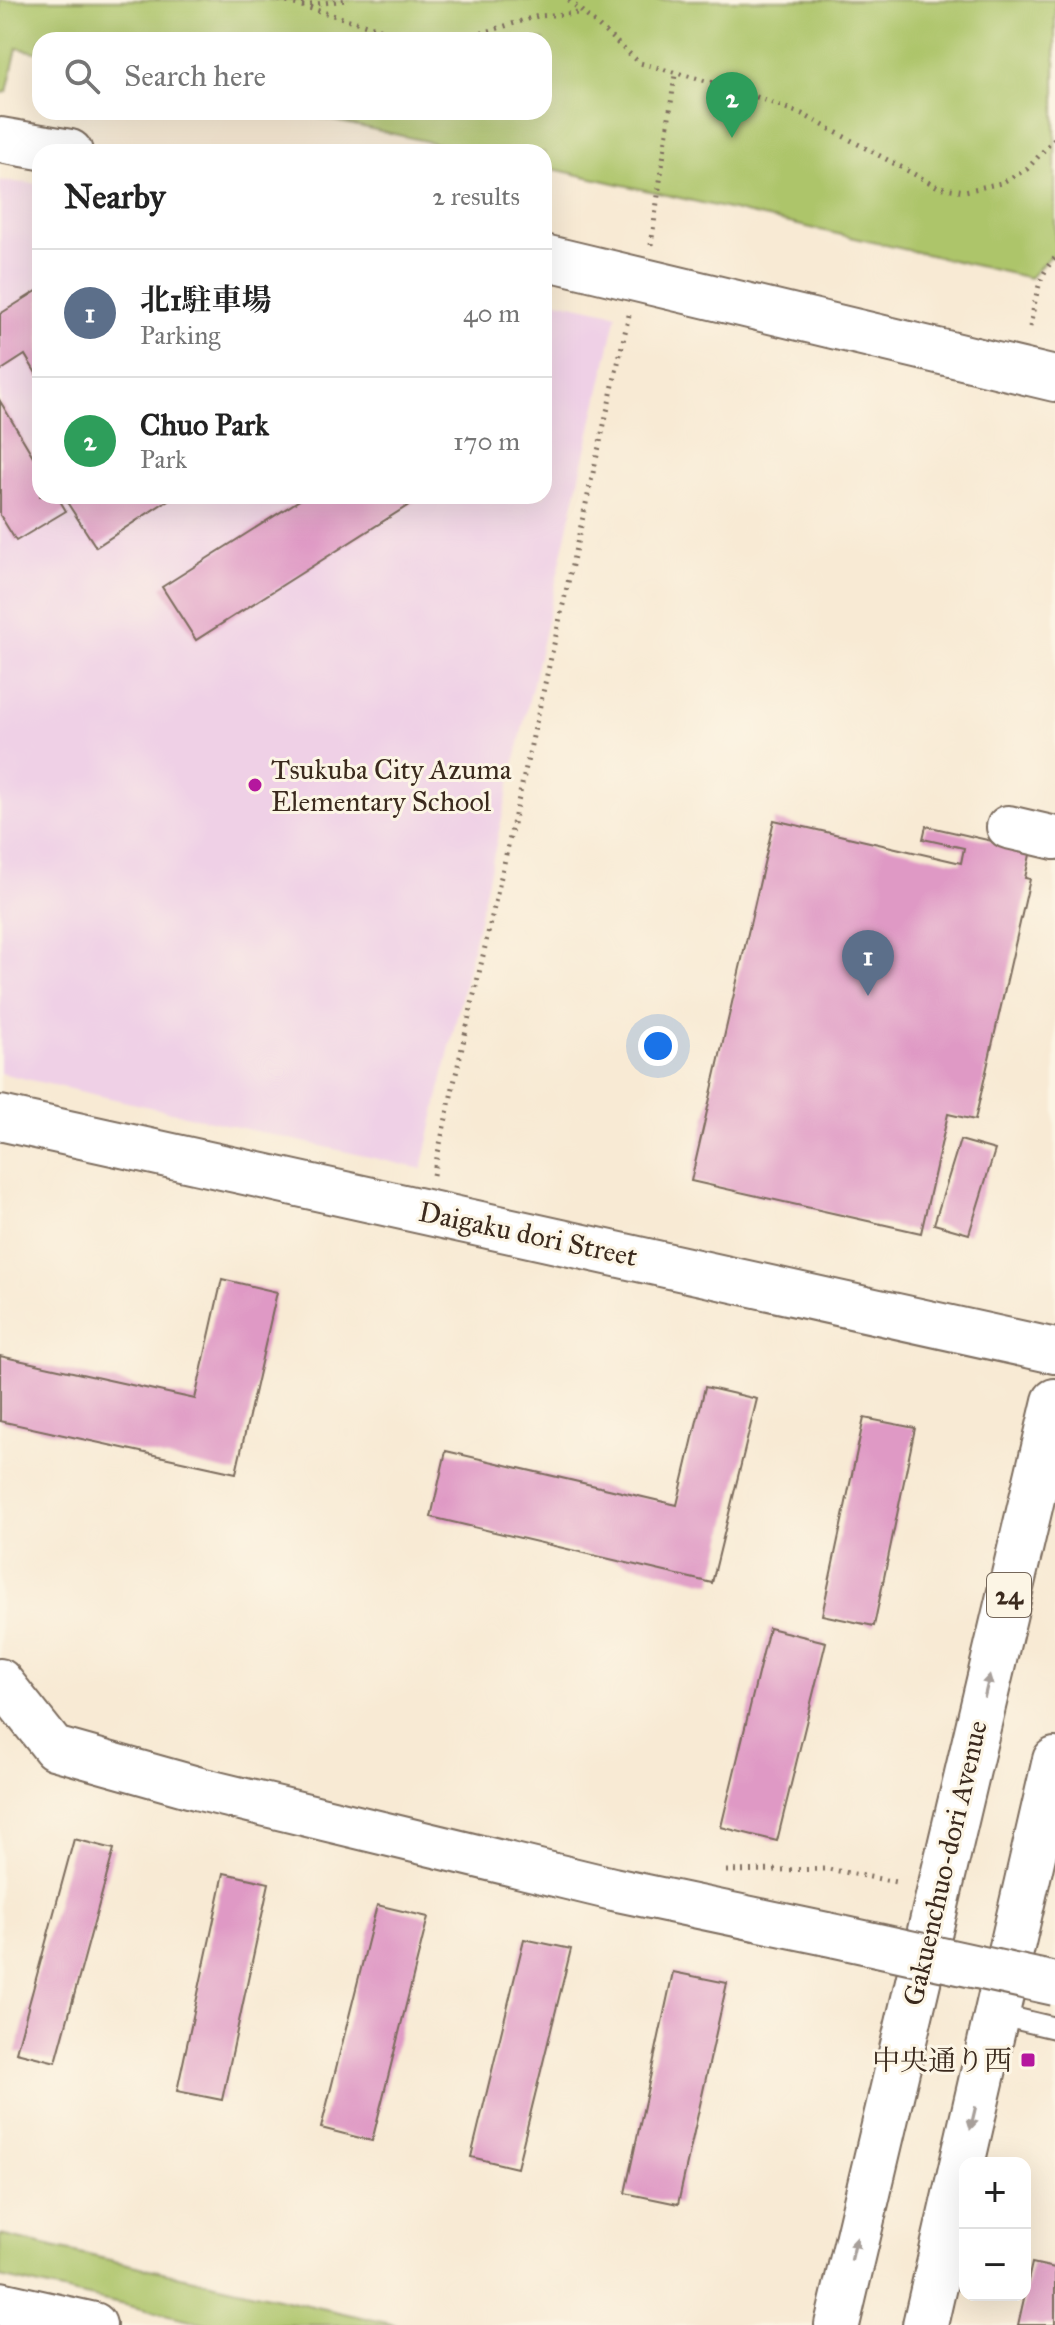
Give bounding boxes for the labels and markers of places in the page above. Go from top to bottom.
pin: 2 [706,72,758,138]
place label: Tsukuba City Azuma Elementary School [271,752,512,819]
marker: Tsukuba City Azuma Elementary School [246,776,264,794]
pin: 1 [842,930,894,996]
place label: 中央通り西 [872,2043,1012,2078]
marker: 中央通り西 [1019,2051,1037,2069]

